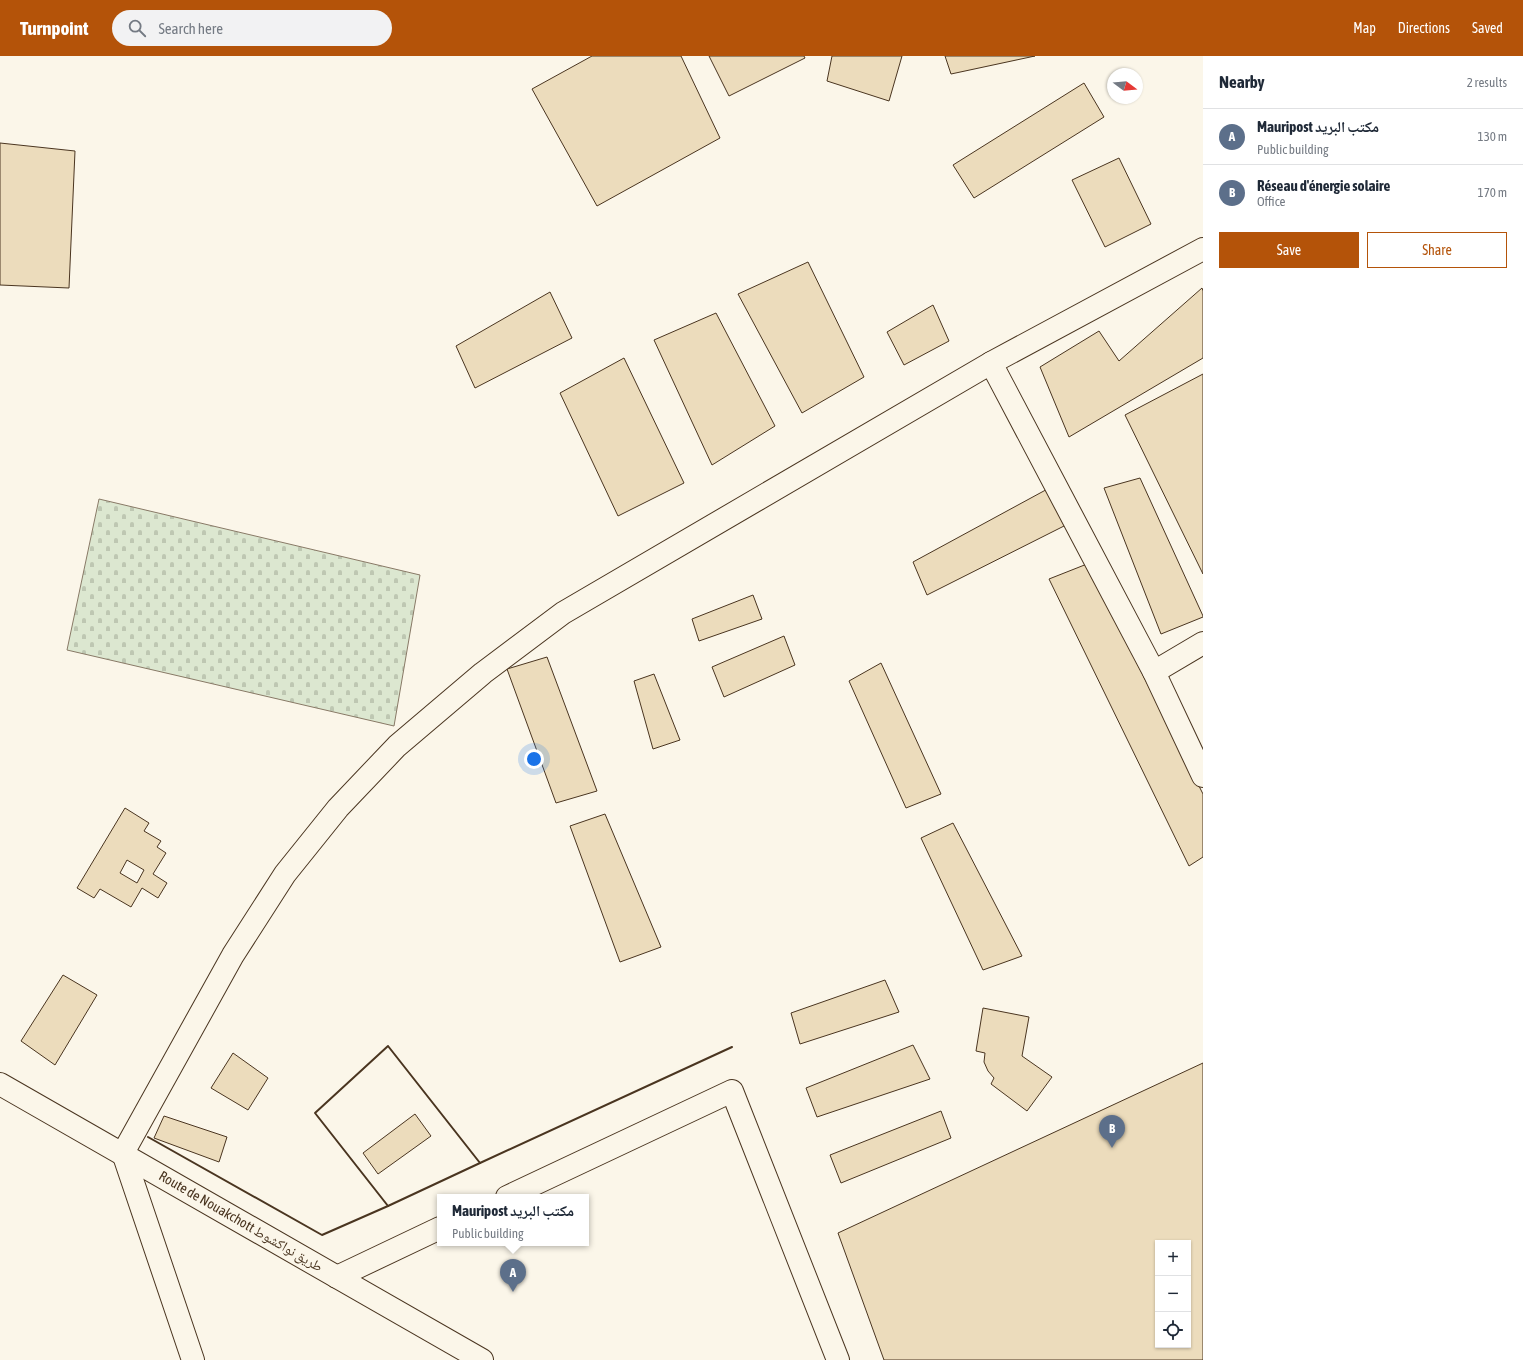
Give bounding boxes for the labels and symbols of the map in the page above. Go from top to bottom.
north arrow [1107,68,1143,104]
your location [524,749,544,769]
pin: B [1099,1115,1125,1148]
street label: Route de Nouakchott طريق نواكشوط [155,1167,326,1276]
pin: A [500,1259,526,1292]

